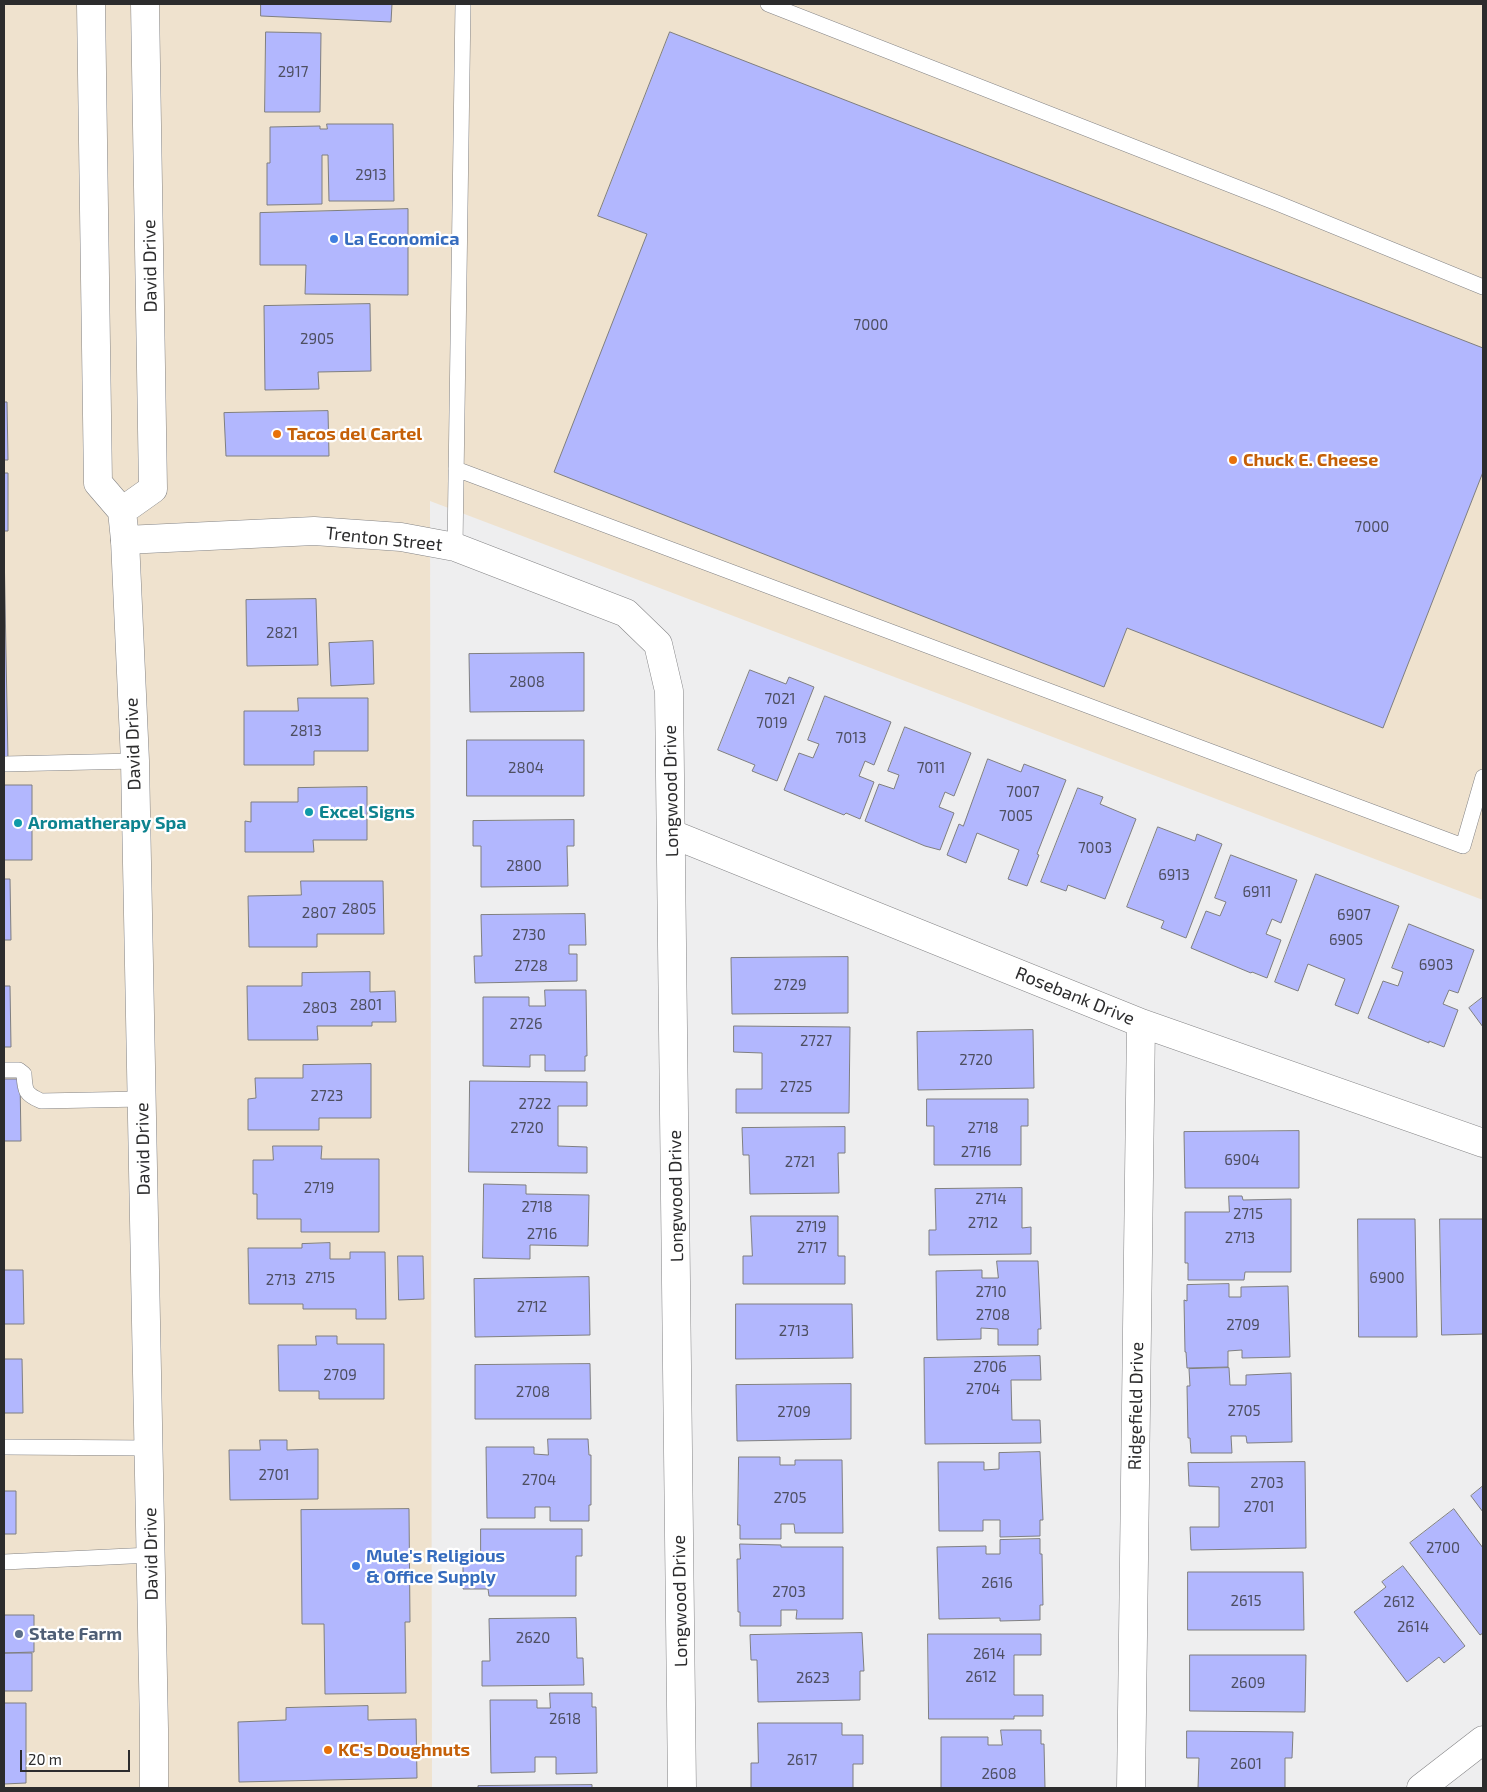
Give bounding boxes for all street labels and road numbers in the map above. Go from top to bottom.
street label: David Drive [138,219,162,313]
street label: Trenton Street [324,522,444,556]
street label: David Drive [121,697,145,791]
street label: Longwood Drive [659,725,683,857]
street label: Rosebank Drive [1012,962,1138,1030]
street label: David Drive [131,1102,155,1196]
street label: Longwood Drive [664,1130,688,1262]
street label: Ridgefield Drive [1124,1342,1148,1470]
street label: David Drive [139,1507,163,1601]
street label: Longwood Drive [668,1535,692,1667]

